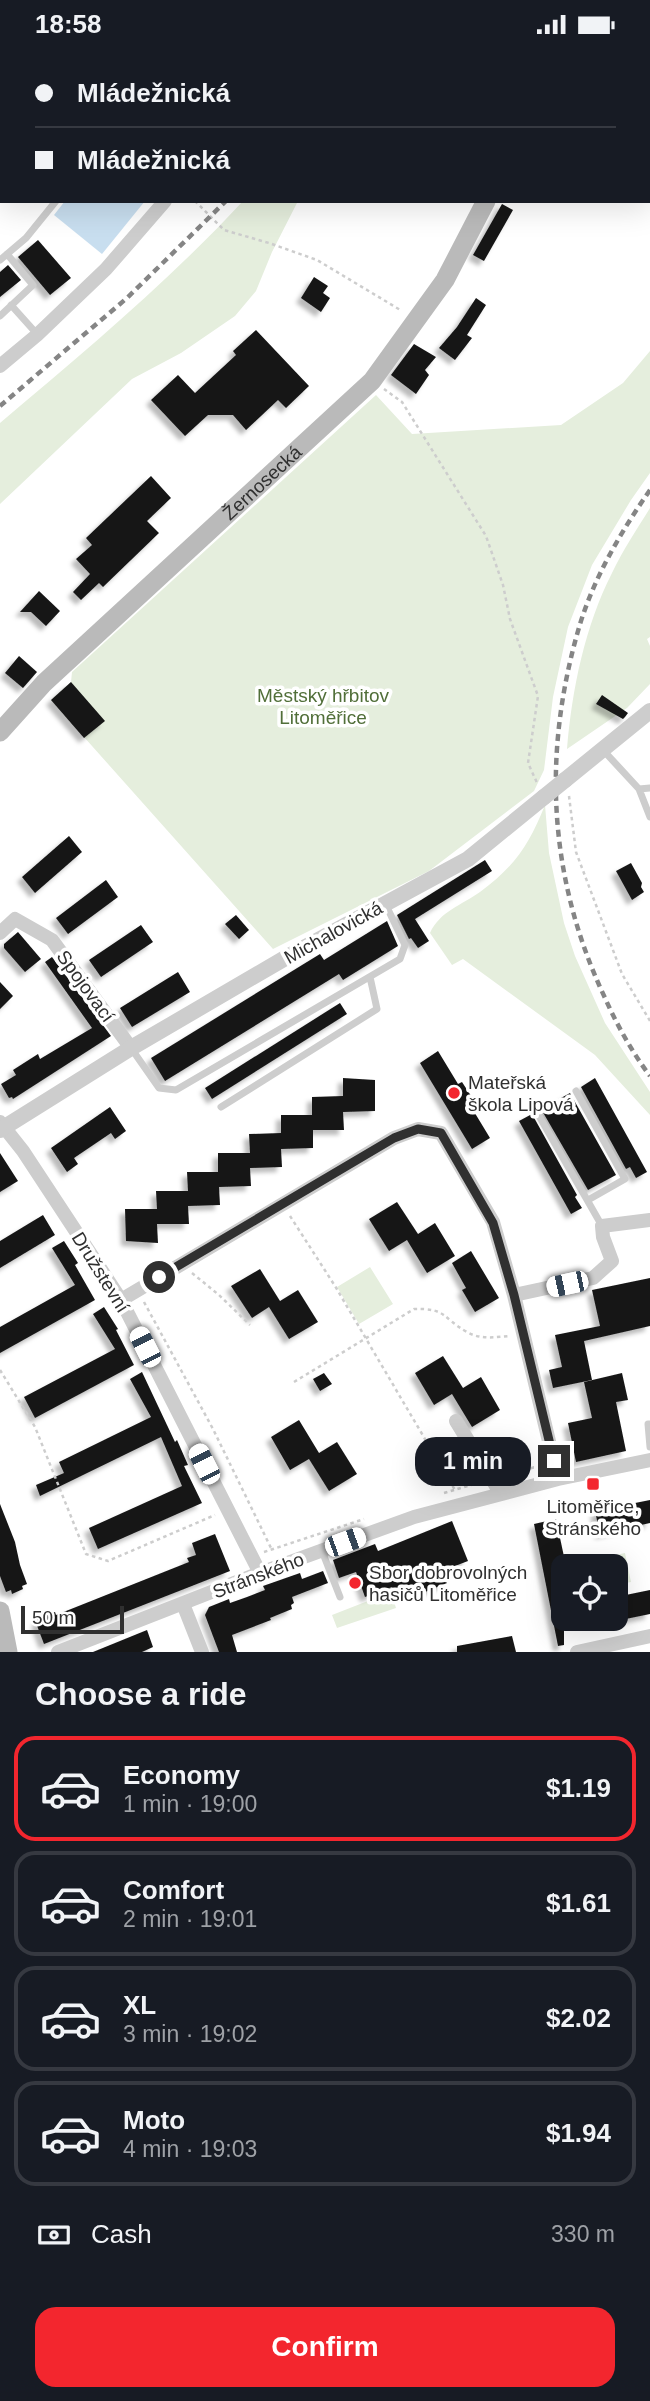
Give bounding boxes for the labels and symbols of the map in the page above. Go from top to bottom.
street label: Žernosecká [219,441,306,524]
park label: Městský hřbitov Litoměřice [257,685,389,728]
street label: Michalovická [281,897,386,968]
street label: Spojovací [53,946,119,1027]
place label: Mateřská škola Lipová [468,1072,574,1115]
marker: Mateřská škola Lipová [446,1085,462,1101]
street label: Družstevní [68,1228,134,1317]
route start [143,1261,175,1293]
car [545,1269,590,1299]
car [127,1324,164,1370]
callout: 1 min [414,1437,530,1485]
car [186,1441,223,1487]
route end [538,1445,570,1477]
marker: Litoměřice, Stránského [585,1476,601,1492]
place label: Litoměřice, Stránského [545,1496,641,1539]
car [322,1525,369,1559]
street label: Stránského [210,1548,307,1602]
place label: Sbor dobrovolných hasičů Litoměřice [369,1562,527,1605]
marker: Sbor dobrovolných hasičů Litoměřice [347,1575,363,1591]
scale bar [21,1603,124,1635]

